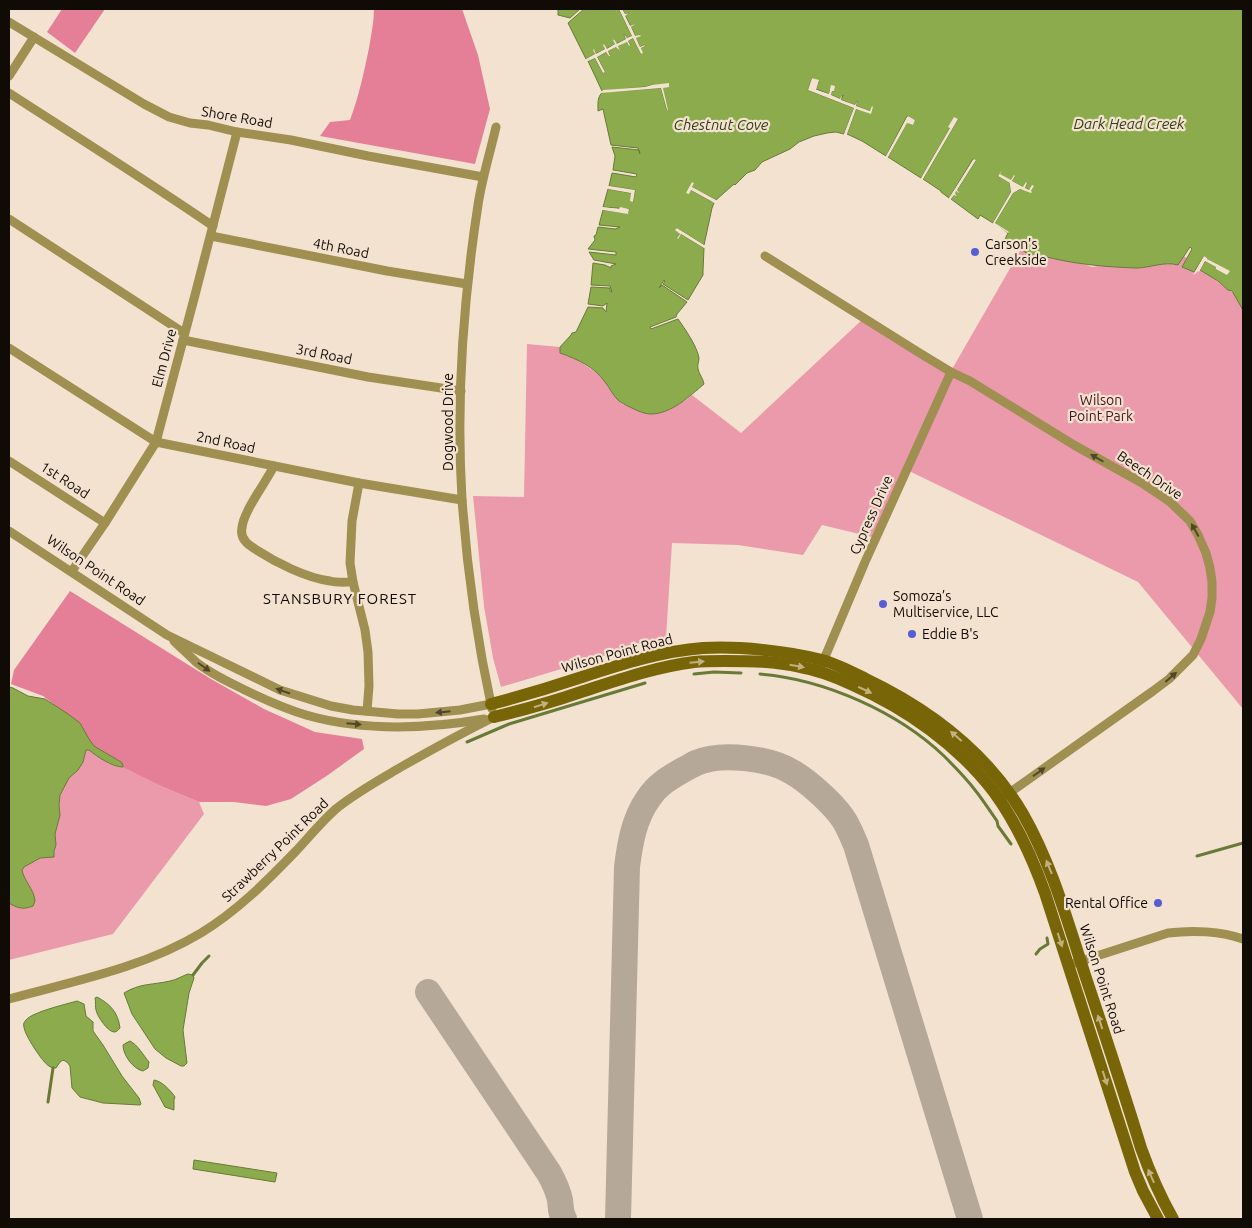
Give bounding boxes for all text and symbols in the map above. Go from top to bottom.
street label: Shore Road [200,103,274,131]
water label: Dark Head Creek [1073,115,1185,132]
water label: Chestnut Cove [674,116,769,133]
street label: 4th Road [312,235,370,261]
place label: Carson's Creekside [985,236,1047,268]
marker: Carson's Creekside [969,246,981,258]
street label: Elm Drive [149,327,179,389]
street label: 3rd Road [295,341,353,367]
street label: Dogwood Drive [440,373,456,471]
park label: Wilson Point Park [1069,392,1133,424]
street label: 2nd Road [195,428,257,456]
street label: Beech Drive [1114,447,1186,503]
one-way arrow [1091,453,1104,462]
street label: 1st Road [38,458,92,502]
street label: Cypress Drive [846,473,896,557]
one-way arrow [1191,523,1199,538]
street label: Wilson Point Road [44,531,148,609]
place label: Somoza’s Multiservice, LLC [893,588,999,620]
district label: STANSBURY FOREST [263,590,417,607]
marker: Somoza’s Multiservice, LLC [877,598,889,610]
place label: Eddie B's [922,626,979,642]
marker: Eddie B's [906,628,918,640]
street label: Wilson Point Road [560,630,674,676]
one-way arrow [690,658,706,666]
one-way arrow [197,662,210,672]
one-way arrow [790,663,806,671]
one-way arrow [1164,671,1176,683]
one-way arrow [275,687,290,695]
one-way arrow [858,687,872,695]
one-way arrow [534,701,549,709]
one-way arrow [435,708,451,716]
one-way arrow [346,720,362,728]
one-way arrow [950,731,962,742]
one-way arrow [1032,767,1046,777]
street label: Strawberry Point Road [218,795,332,905]
one-way arrow [1045,860,1052,875]
place label: Rental Office [1065,895,1148,911]
marker: Rental Office [1152,897,1164,909]
street label: Wilson Point Road [1077,922,1127,1036]
one-way arrow [1056,933,1064,948]
one-way arrow [1096,1014,1103,1029]
one-way arrow [1101,1071,1109,1086]
one-way arrow [1147,1169,1155,1183]

